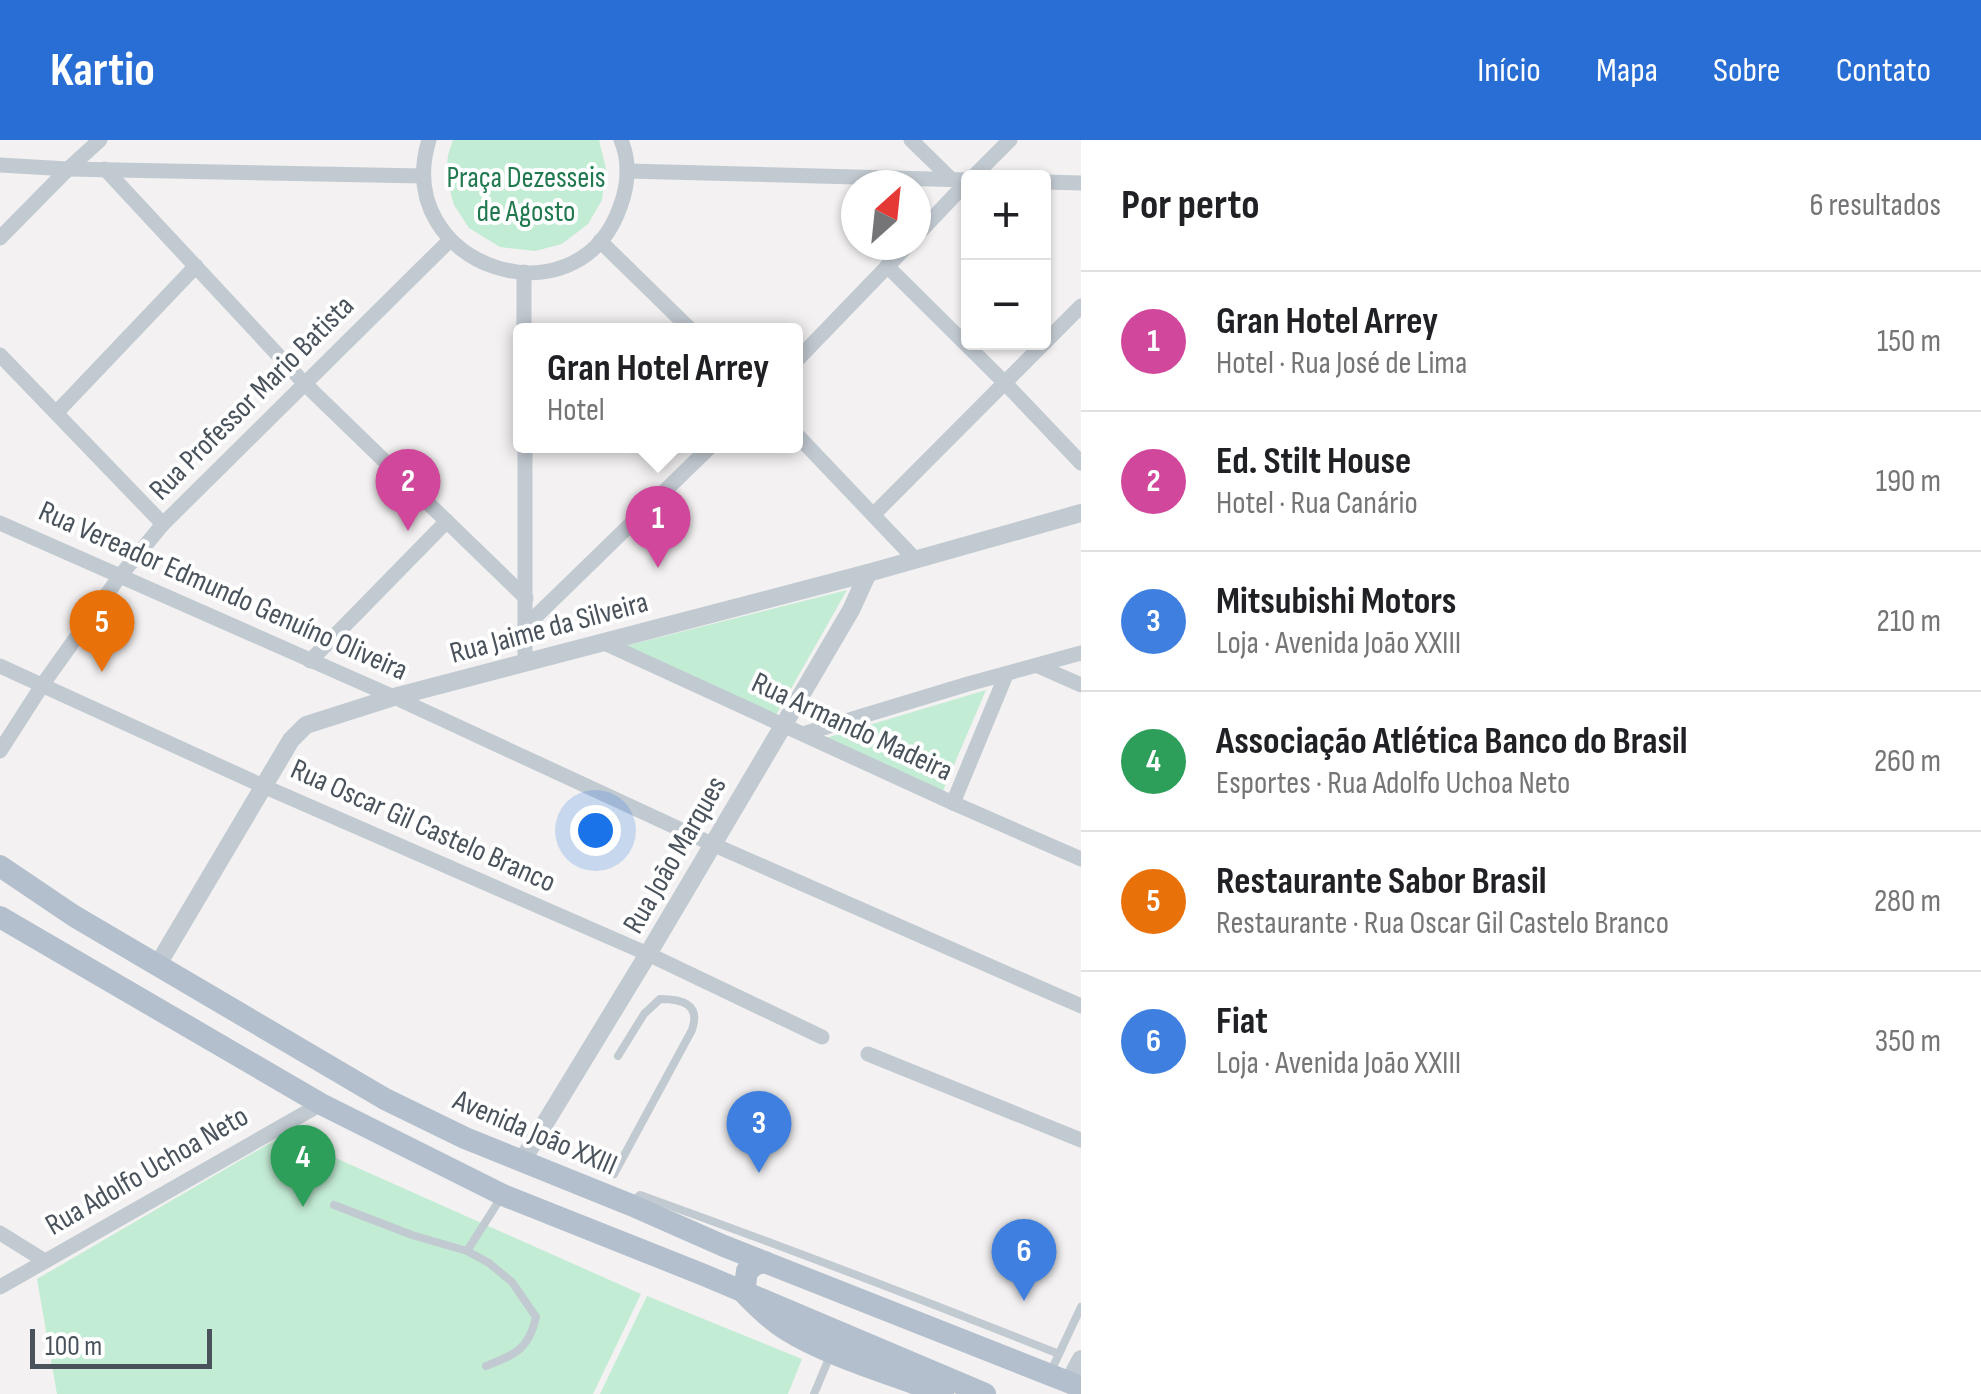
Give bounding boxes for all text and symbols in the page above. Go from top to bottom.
text: Kartio [50,42,155,99]
text: Início [1477,49,1541,92]
text: Mapa [1596,49,1658,92]
text: Sobre [1713,49,1781,92]
text: Contato [1836,49,1931,92]
park label: Praça Dezesseis de Agosto [446,160,606,230]
north arrow [841,170,931,260]
map controls [961,170,1051,350]
button: + [961,170,1051,260]
text: Por perto [1121,180,1260,231]
text: 6 resultados [1810,186,1941,225]
button: − [961,260,1051,350]
street label: Rua Professor Mario Batista [142,288,362,508]
text: Gran Hotel Arrey [1216,299,1438,344]
text: 1 [1147,322,1160,361]
text: 150 m [1877,322,1941,361]
popup [513,323,803,453]
text: Hotel · Rua José de Lima [1216,344,1467,383]
text: Gran Hotel Arrey [547,346,769,391]
text: Hotel [547,391,605,430]
text: Ed. Stilt House [1216,439,1411,484]
pin: 2 [376,448,440,531]
text: 2 [1146,462,1161,501]
text: 190 m [1876,462,1941,501]
text: Hotel · Rua Canário [1216,484,1418,523]
pin: 1 [626,486,690,568]
street label: Rua Vereador Edmundo Genuíno Oliveira [33,493,413,689]
text: Mitsubishi Motors [1216,579,1456,624]
street label: Rua Jaime da Silveira [446,584,652,672]
pin: 5 [70,590,134,672]
text: 3 [1146,602,1161,641]
text: 210 m [1877,602,1941,641]
text: Loja · Avenida João XXIII [1216,624,1461,663]
street label: Rua Armando Madeira [746,665,958,789]
text: Associação Atlética Banco do Brasil [1216,719,1688,764]
text: 4 [1146,742,1161,781]
text: 260 m [1874,742,1941,781]
street label: Rua Oscar Gil Castelo Branco [285,751,561,901]
text: Esportes · Rua Adolfo Uchoa Neto [1216,764,1570,803]
street label: Rua João Marques [616,770,734,940]
your location [570,805,621,856]
text: Restaurante Sabor Brasil [1216,859,1546,904]
text: 5 [1146,882,1161,921]
text: 280 m [1874,882,1941,921]
text: Restaurante · Rua Oscar Gil Castelo Branco [1216,904,1669,943]
text: Fiat [1216,999,1268,1044]
text: 6 [1146,1022,1161,1061]
text: 350 m [1875,1022,1941,1061]
text: Loja · Avenida João XXIII [1216,1044,1461,1083]
street label: Avenida João XXIII [447,1082,622,1184]
pin: 3 [726,1090,792,1173]
street label: Rua Adolfo Uchoa Neto [39,1098,255,1244]
pin: 4 [270,1124,336,1207]
pin: 6 [992,1218,1056,1301]
scale bar [30,1324,212,1368]
text: 100 m [45,1330,102,1363]

